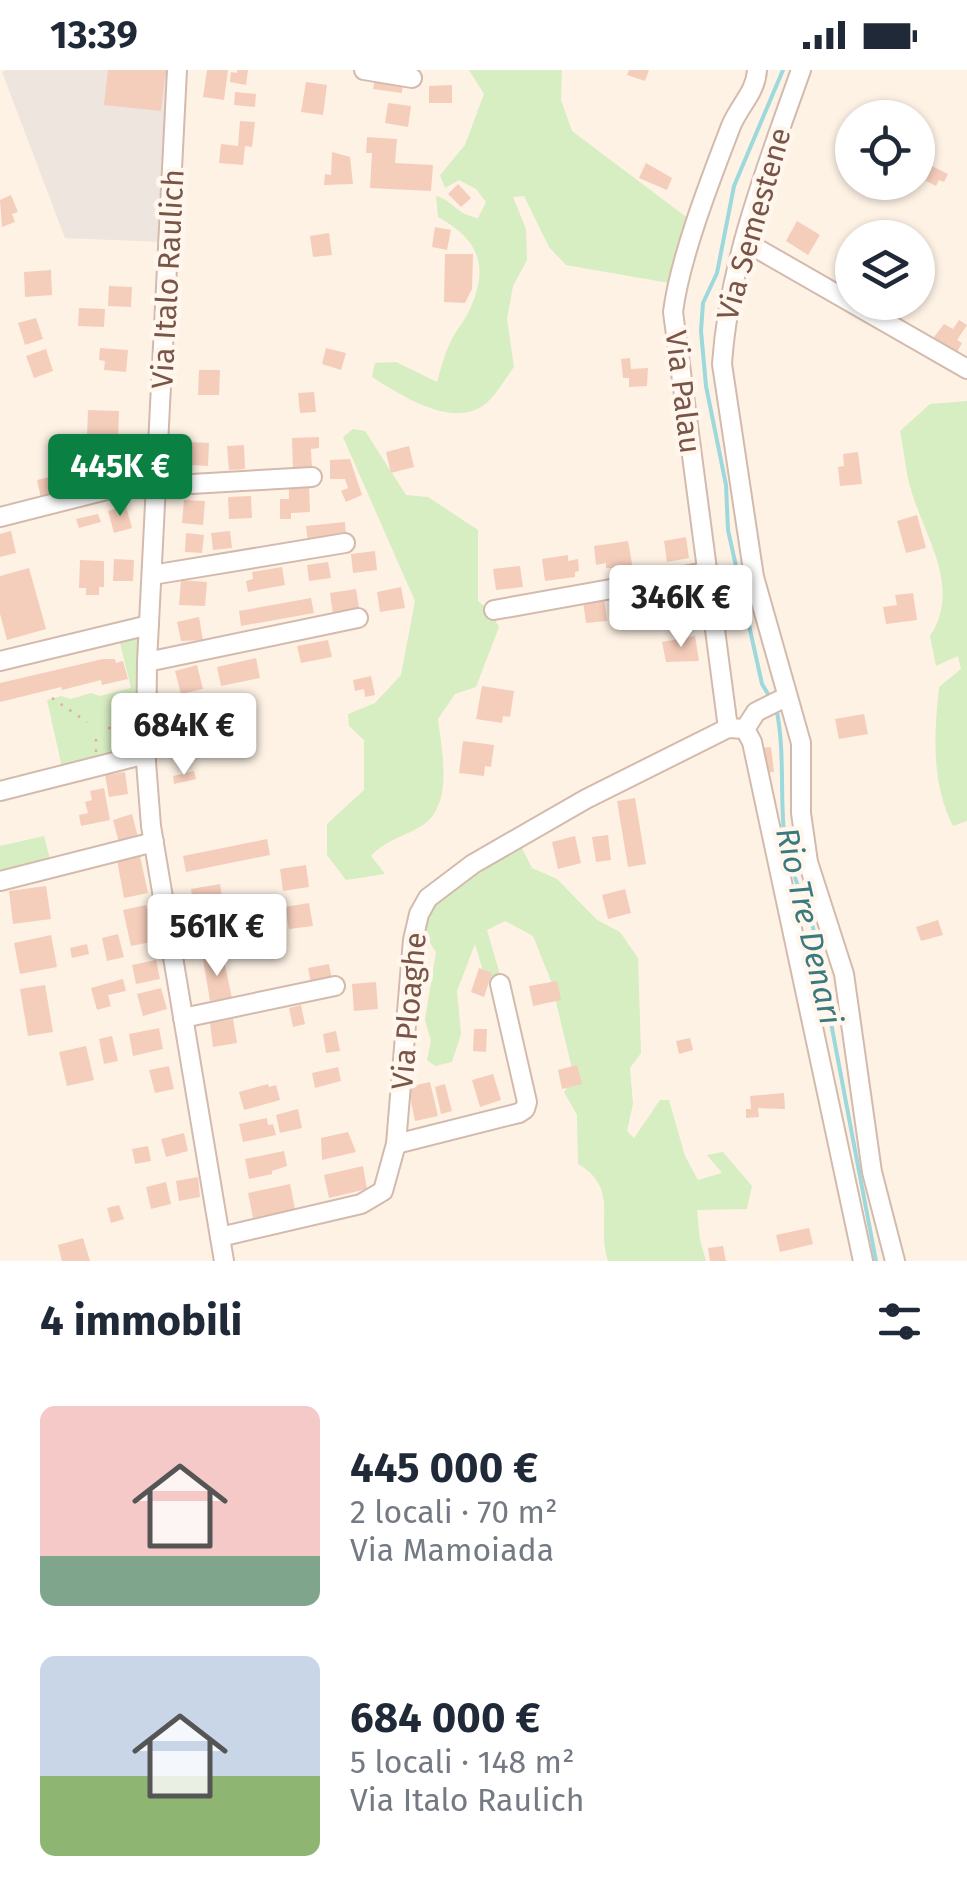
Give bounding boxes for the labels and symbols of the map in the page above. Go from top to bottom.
street label: Via Semestene [709,123,799,325]
street label: Via Italo Raulich [144,168,192,390]
street label: Via Palau [658,328,708,456]
pin: 445K € [39,434,201,519]
pin: 346K € [600,565,762,650]
pin: 684K € [103,693,265,778]
water label: Rio Tre Denari [768,824,850,1028]
pin: 561K € [136,894,298,979]
street label: Via Ploaghe [384,931,434,1091]

